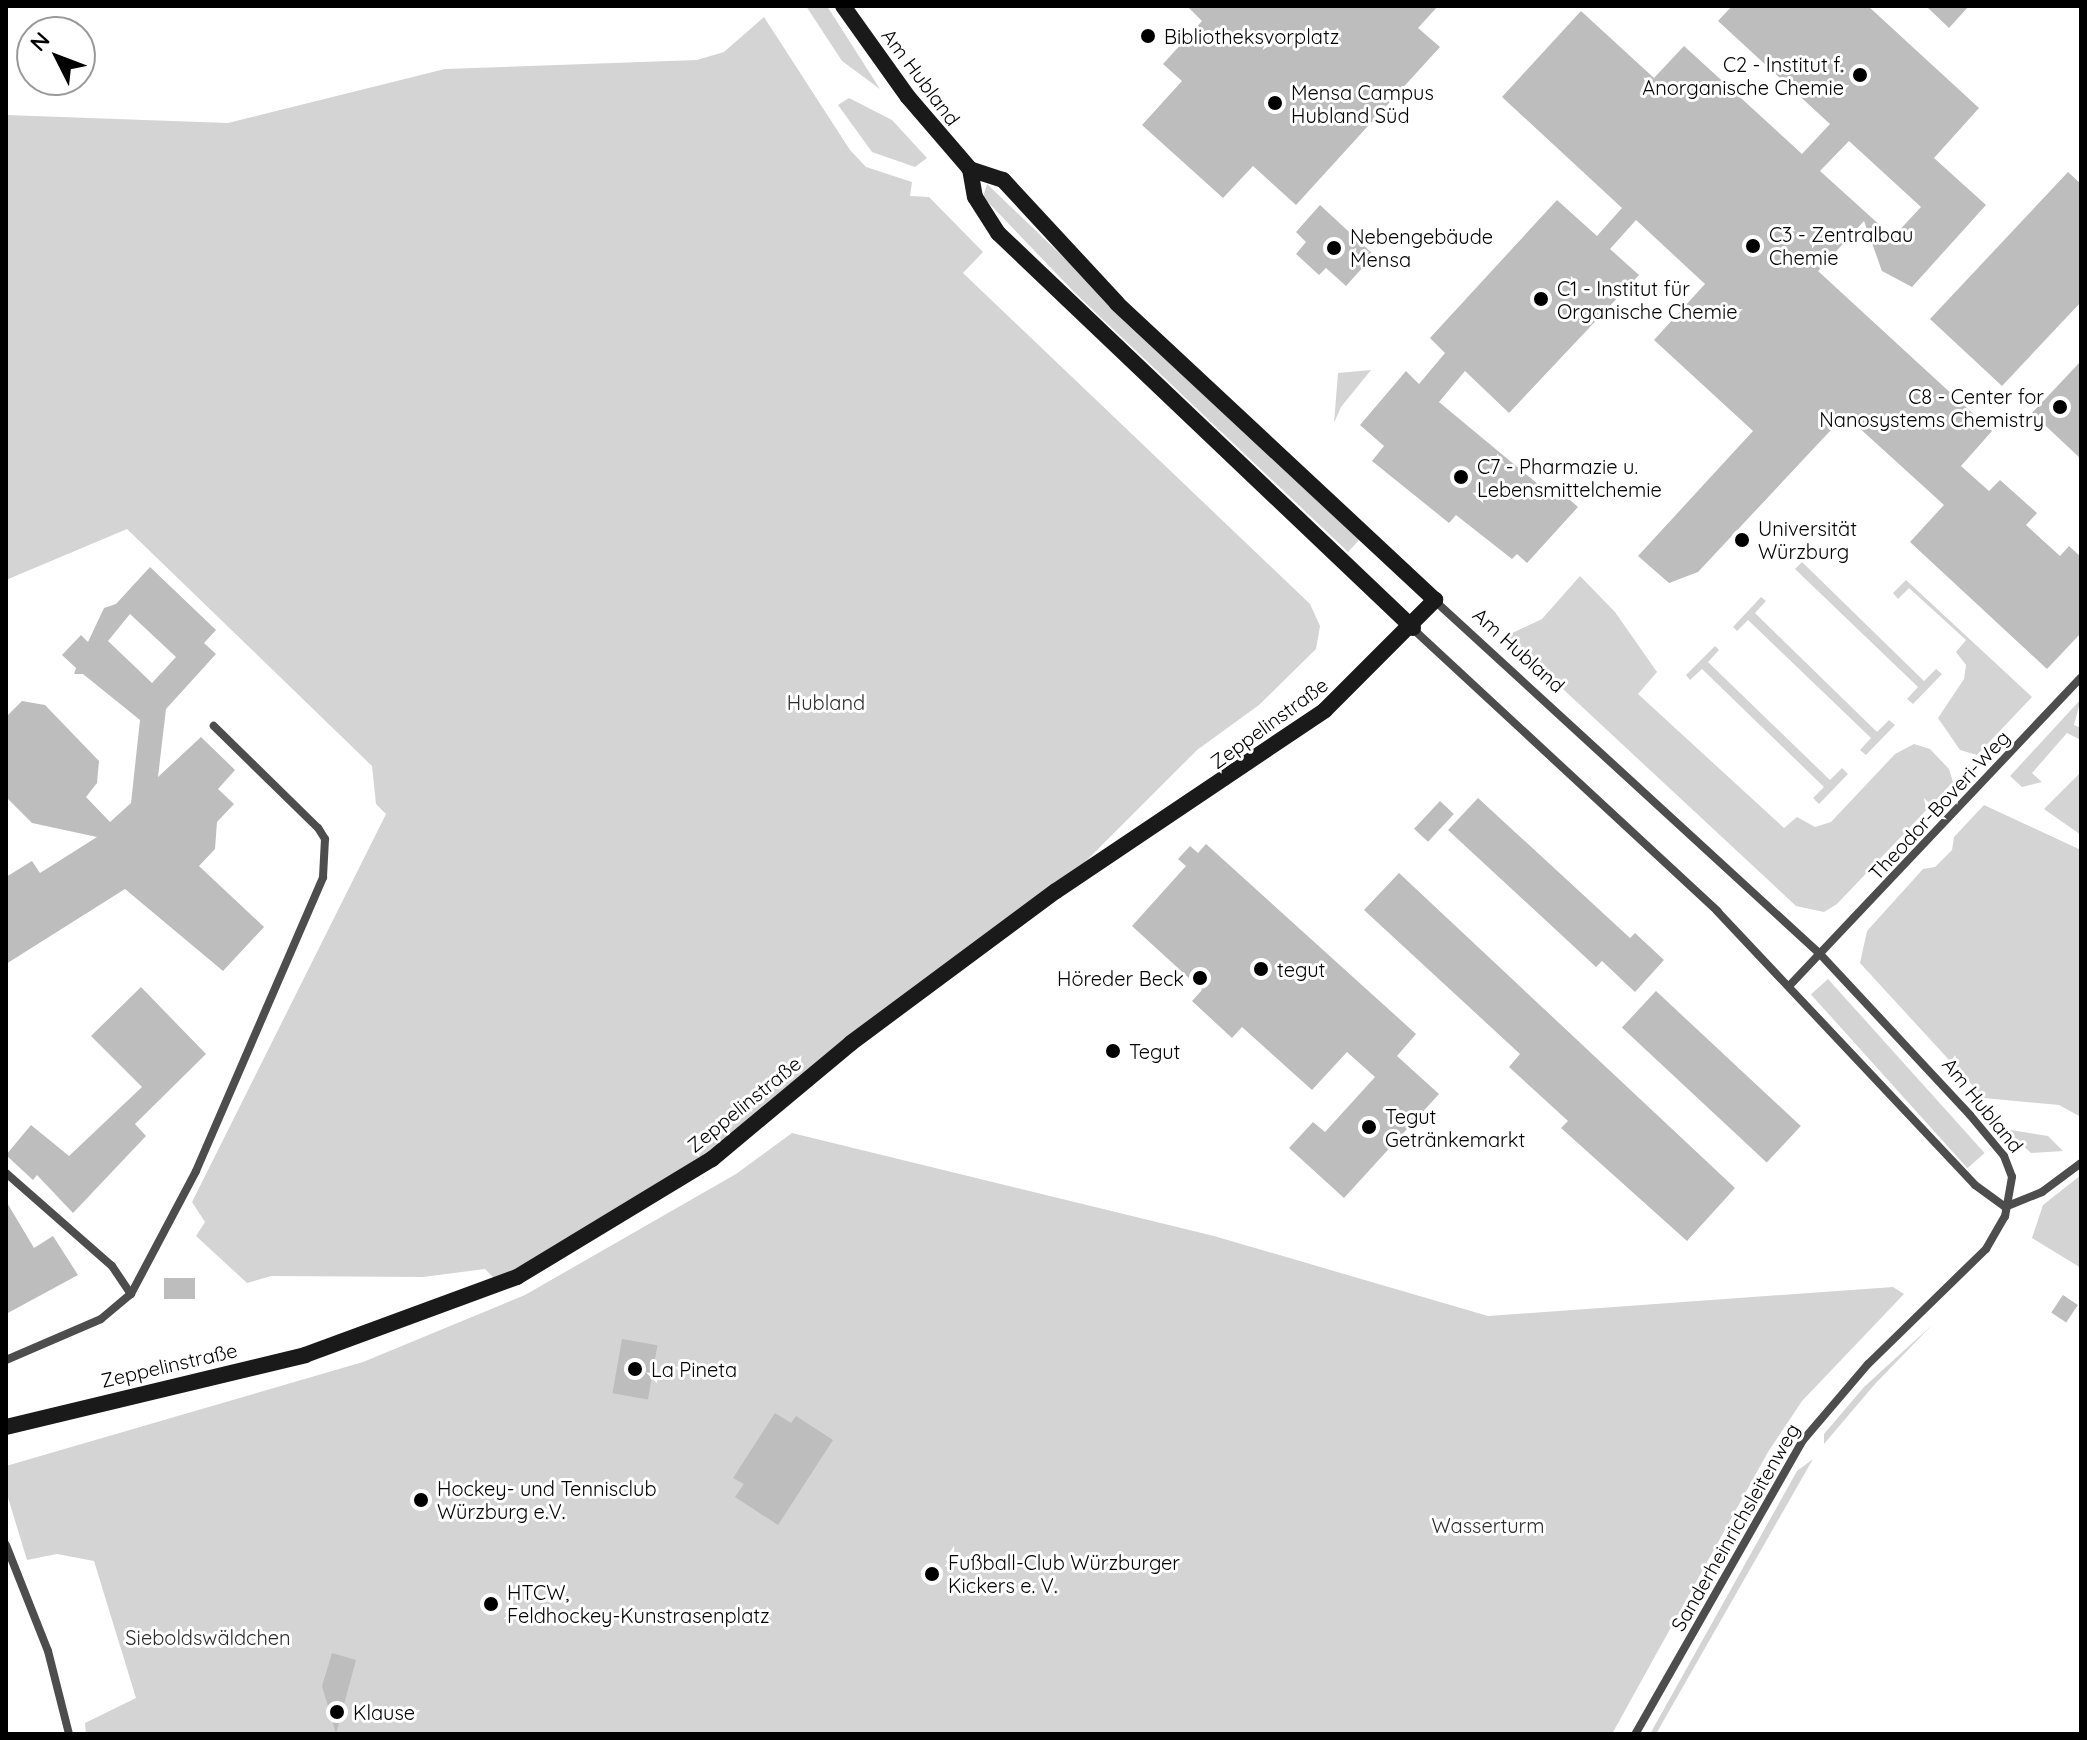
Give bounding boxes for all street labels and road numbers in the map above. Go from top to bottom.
street label: Am Hubland [877,24,965,130]
street label: Am Hubland [1468,603,1570,697]
street label: Zeppelinstraße [1206,672,1332,774]
street label: Theodor-Boveri-Weg [1863,725,2015,885]
street label: Zeppelinstraße [682,1051,806,1157]
street label: Am Hubland [1938,1053,2028,1157]
street label: Zeppelinstraße [98,1338,240,1392]
street label: Sanderheinrichsleitenweg [1666,1419,1804,1635]

